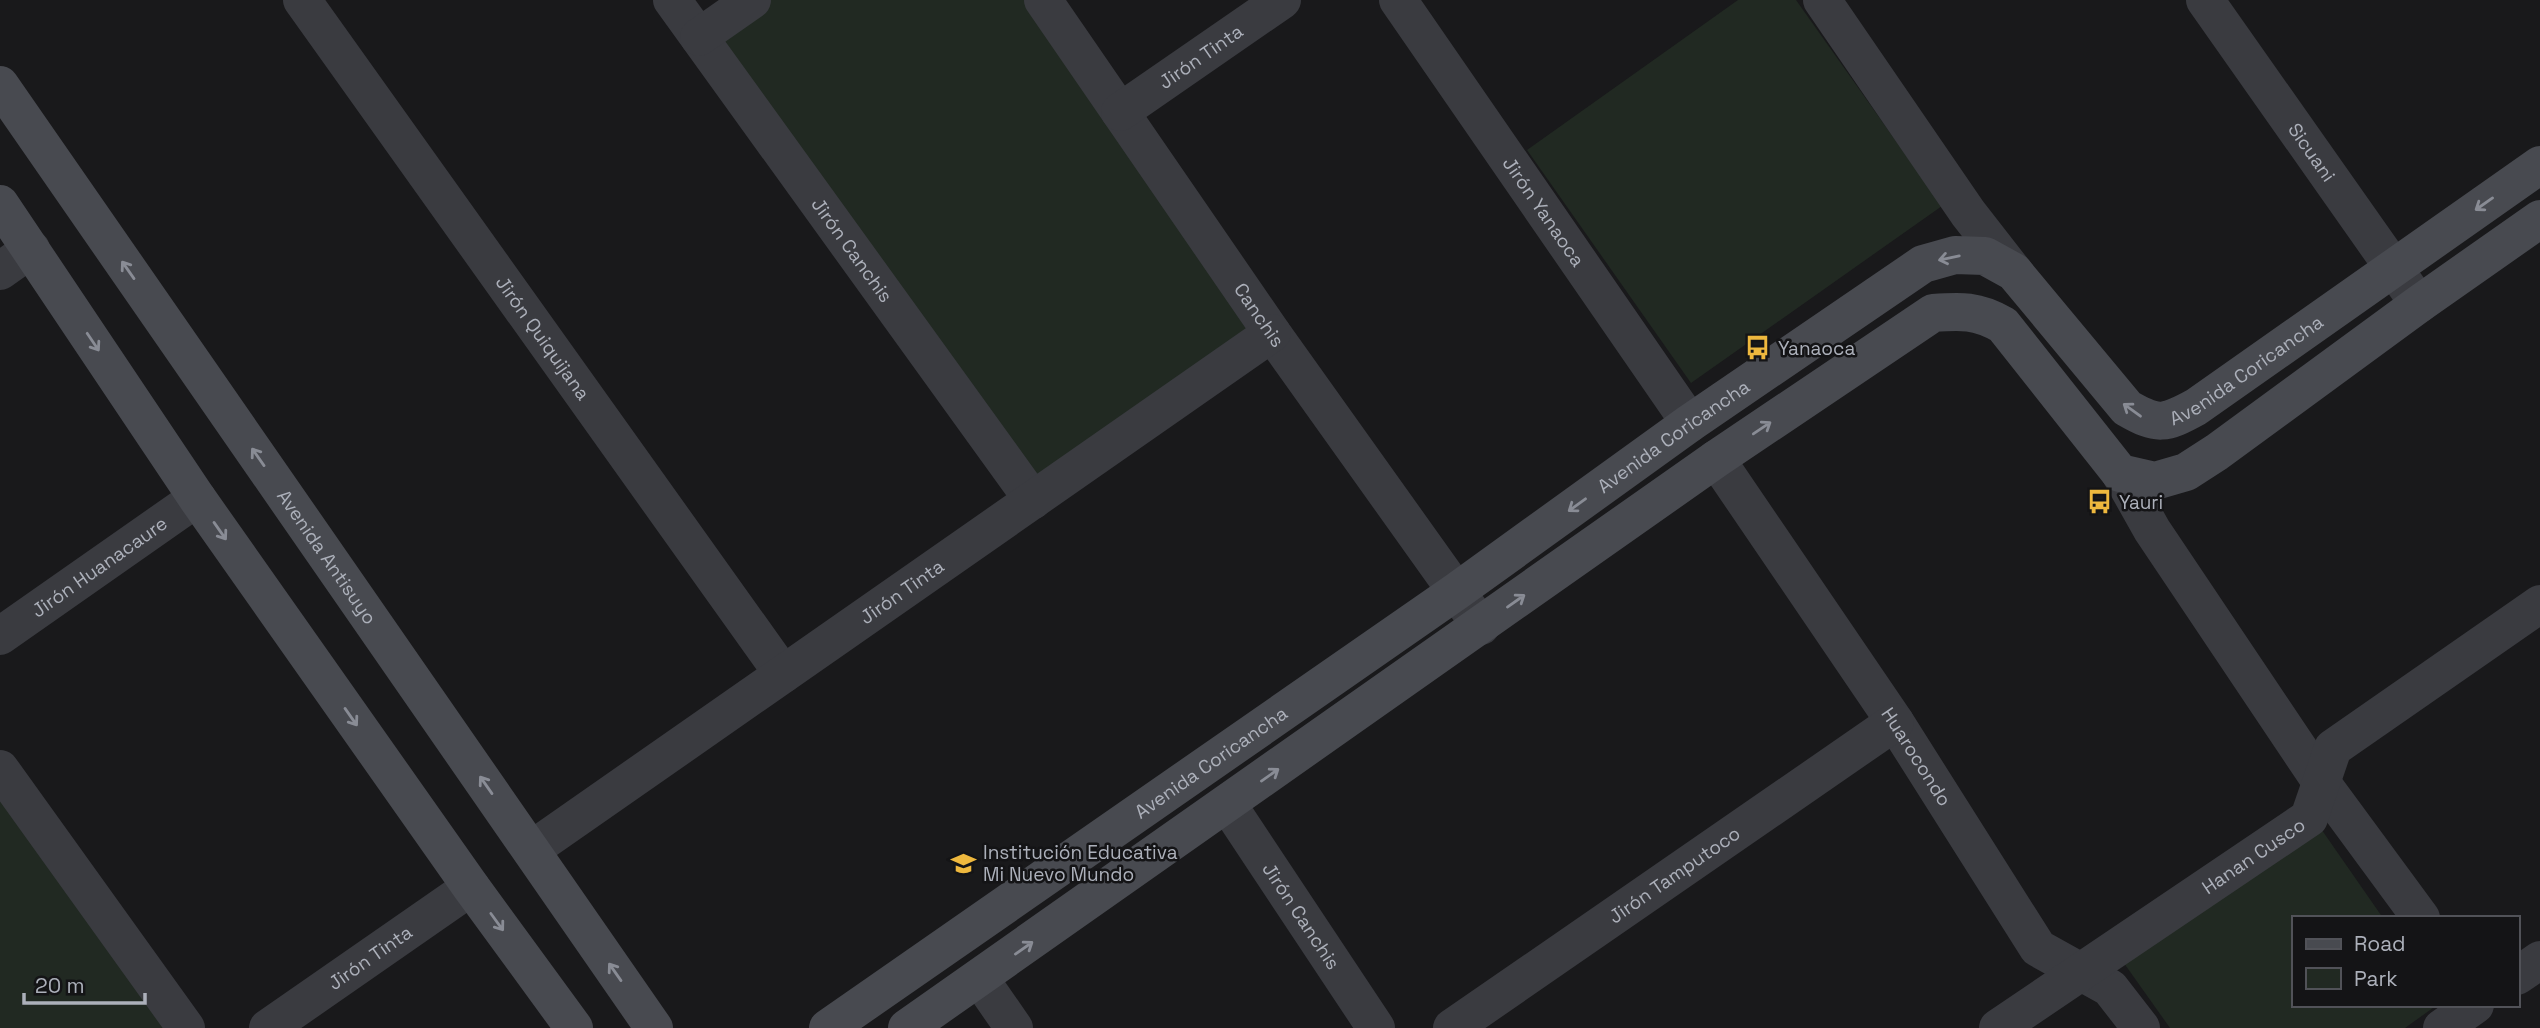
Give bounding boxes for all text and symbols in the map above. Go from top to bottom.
street label: Jirón Tinta [1153,18,1248,94]
street label: Sicuani [2283,118,2341,187]
street label: Jirón Yanaoca [1497,152,1591,271]
street label: Jirón Canchis [806,192,899,307]
one-way arrow [2475,197,2494,211]
one-way arrow [1938,252,1960,265]
one-way arrow [121,261,135,280]
street label: Jirón Quiquijana [490,271,596,405]
street label: Canchis [1229,278,1290,352]
street label: Avenida Coricancha [2166,309,2328,431]
one-way arrow [86,332,100,351]
bus stop icon: Yanaoca [1744,334,1772,362]
place label: Yanaoca [1778,336,1855,361]
street label: Avenida Coricancha [1592,374,1754,498]
one-way arrow [2123,403,2142,417]
one-way arrow [1752,421,1771,435]
one-way arrow [251,448,265,467]
street label: Avenida Antisuyo [272,484,383,629]
bus stop icon: Yauri [2085,488,2113,516]
place label: Yauri [2119,490,2163,515]
one-way arrow [1568,497,1587,512]
street label: Jirón Huanacaure [26,510,172,623]
one-way arrow [213,521,227,540]
street label: Jirón Tinta [855,553,949,629]
one-way arrow [1506,594,1525,608]
street label: Avenida Coricancha [1129,700,1292,824]
street label: Huarocondo [1876,702,1957,811]
one-way arrow [344,707,358,726]
one-way arrow [1260,768,1279,782]
one-way arrow [479,776,493,795]
street label: Hanan Cusco [2197,812,2310,899]
street label: Jirón Tamputoco [1603,820,1745,929]
place label: Institución Educativa Mi Nuevo Mundo [983,840,1178,887]
school or university icon: Institución Educativa Mi Nuevo Mundo [949,849,977,877]
street label: Jirón Canchis [1257,857,1346,974]
one-way arrow [490,912,504,931]
legend [2292,916,2519,1007]
street label: Jirón Tinta [323,919,417,995]
text: Road [2354,930,2406,957]
one-way arrow [1014,941,1033,955]
scale bar [24,962,145,1006]
one-way arrow [608,963,622,982]
text: Park [2354,965,2398,992]
text: 20 m [35,972,85,999]

